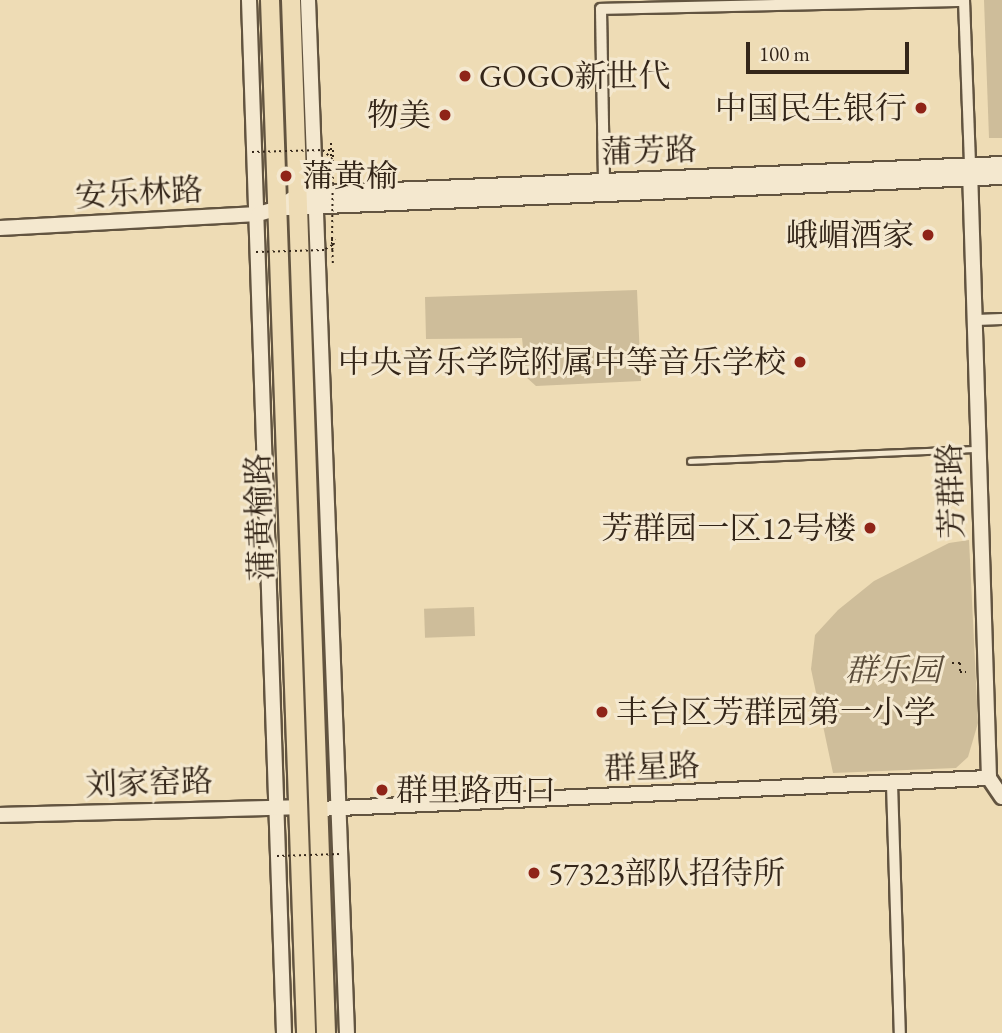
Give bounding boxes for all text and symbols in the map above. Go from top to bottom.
scale bar [750,28,913,72]
text: 100 m [759,40,810,67]
place label: GOGO新世代 [479,57,670,95]
marker: GOGO新世代 [457,68,473,84]
place label: 中国民生银行 [715,89,907,127]
place label: 物美 [367,96,431,134]
marker: 中国民生银行 [913,100,929,116]
marker: 物美 [437,107,453,123]
street label: 蒲芳路 [600,130,698,172]
place label: 蒲黄榆 [302,157,398,195]
marker: 蒲黄榆 [276,166,296,186]
street label: 安乐林路 [74,170,204,216]
place label: 峨嵋酒家 [786,216,914,254]
marker: 峨嵋酒家 [920,227,936,243]
place label: 中央音乐学院附属中等音乐学校 [338,343,786,381]
marker: 中央音乐学院附属中等音乐学校 [792,354,808,370]
street label: 芳群路 [930,442,972,540]
street label: 蒲黄榆路 [239,452,281,582]
place label: 芳群园一区12号楼 [601,509,856,547]
marker: 芳群园一区12号楼 [862,520,878,536]
park label: 群乐园 [845,651,941,689]
place label: 丰台区芳群园第一小学 [616,693,936,731]
marker: 丰台区芳群园第一小学 [594,704,610,720]
street label: 群星路 [603,746,701,788]
street label: 刘家窑路 [84,762,214,804]
place label: 群里路西口 [396,771,556,809]
marker: 群里路西口 [374,782,390,798]
place label: 57323部队招待所 [548,854,785,892]
marker: 57323部队招待所 [526,865,542,881]

